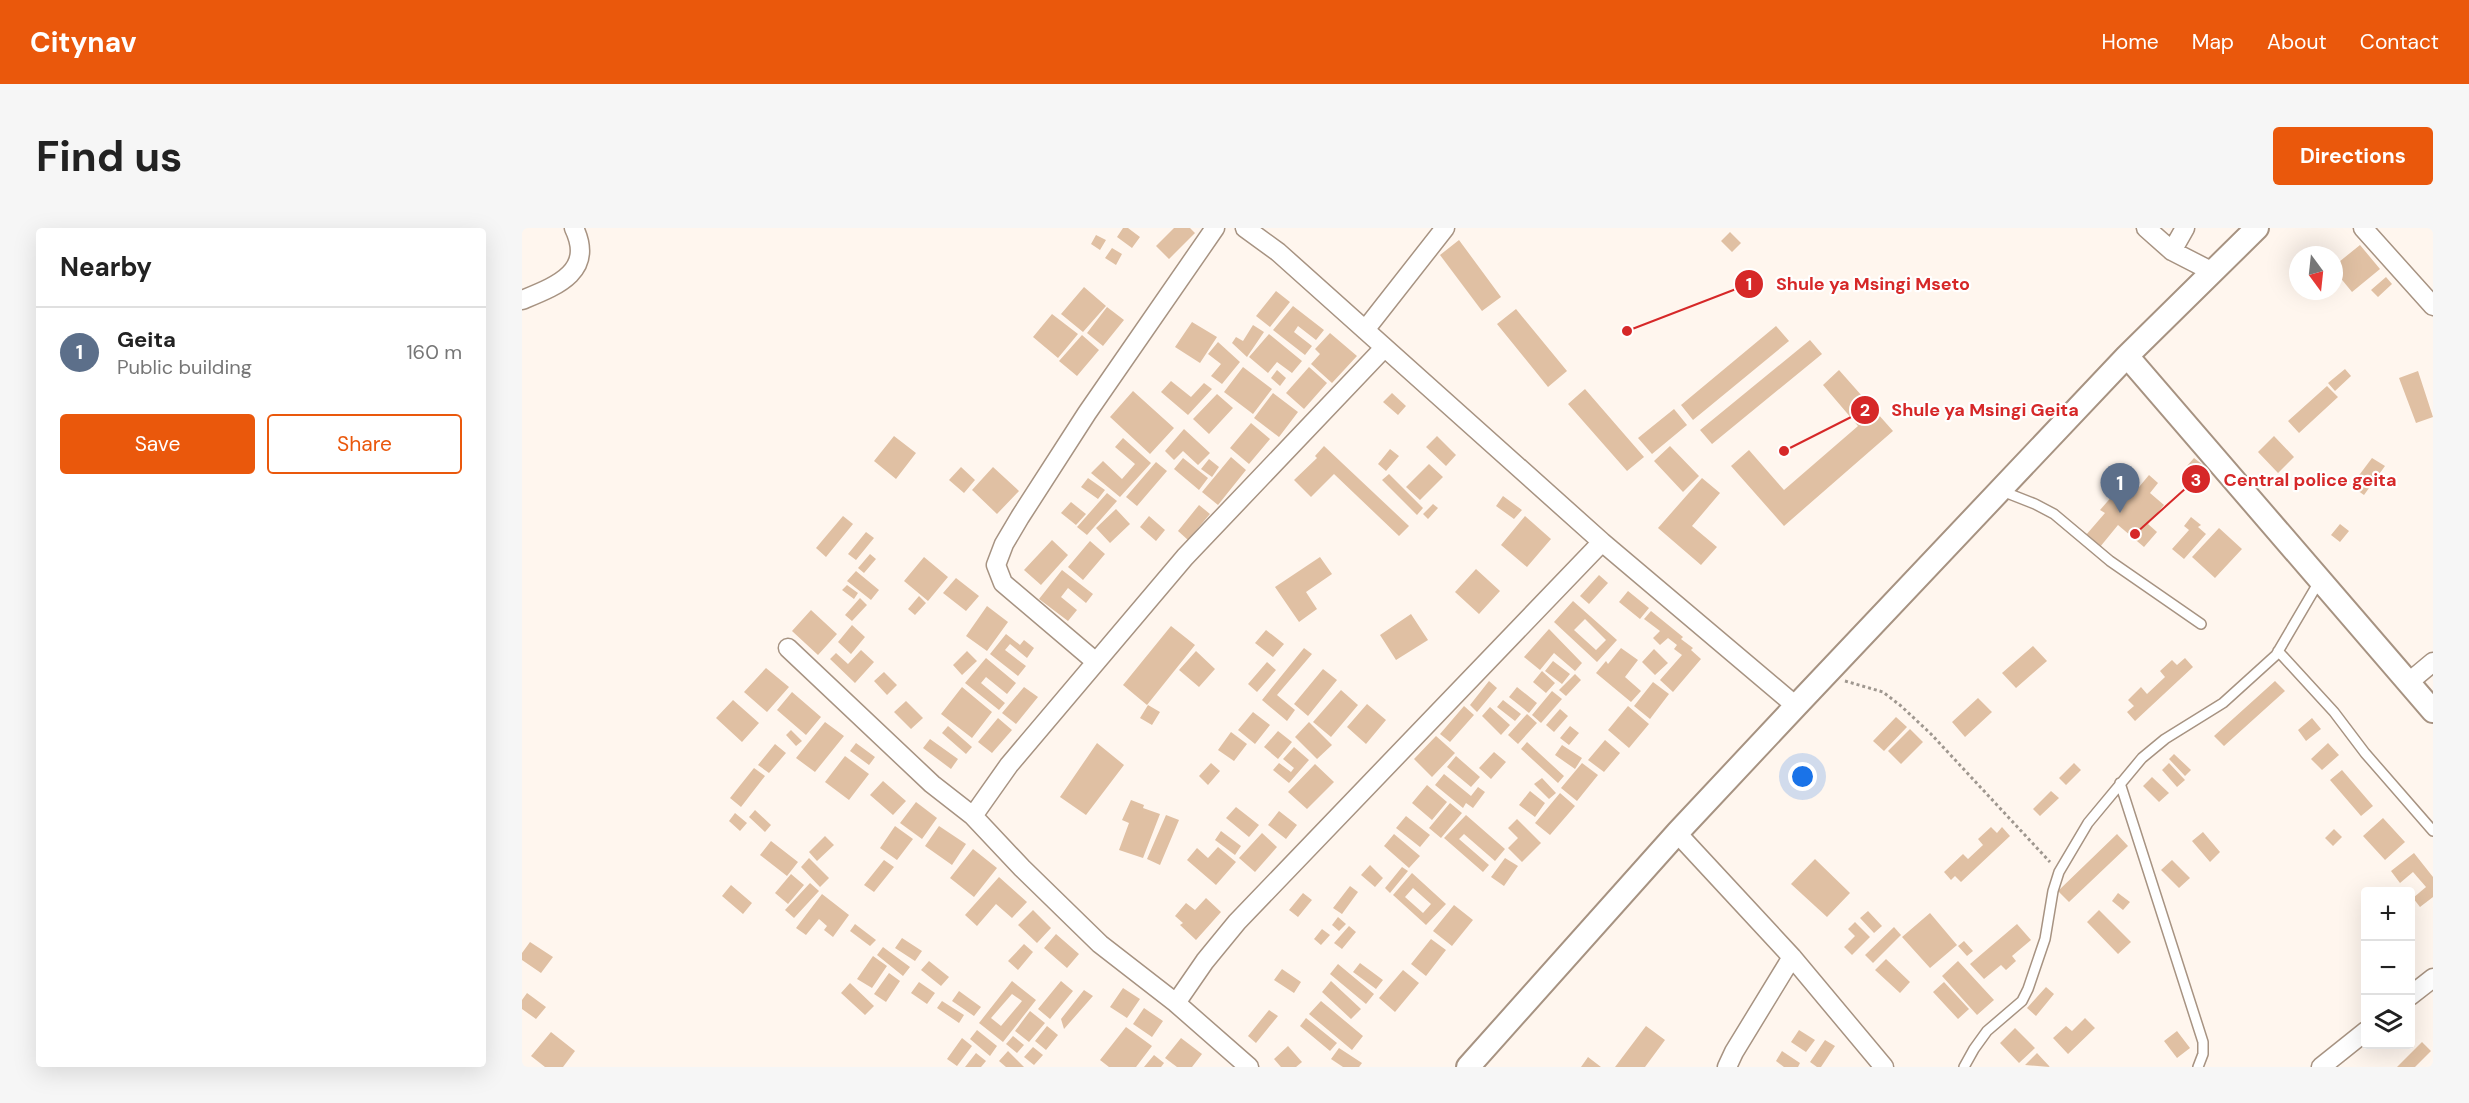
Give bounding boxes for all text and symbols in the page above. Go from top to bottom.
text: Citynav [30,24,136,61]
text: Home [2101,28,2159,56]
text: Map [2192,28,2234,56]
text: About [2267,28,2327,56]
text: Contact [2360,28,2439,56]
button: Directions [2273,127,2433,185]
text: Find us [36,129,182,184]
north arrow [2289,246,2343,300]
text: Nearby [60,250,152,284]
callout: Shule ya Msingi Mseto [1734,266,1982,302]
text: 1 [1746,272,1752,296]
text: Shule ya Msingi Mseto [1776,272,1970,296]
text: Geita [117,325,176,354]
text: 1 [76,339,83,365]
text: 160 m [406,339,462,365]
text: Public building [117,354,252,380]
callout: Shule ya Msingi Geita [1850,392,2091,428]
text: 2 [1860,398,1870,422]
text: Shule ya Msingi Geita [1891,398,2079,422]
button: Save [60,414,255,474]
button: Share [267,414,462,474]
callout: Central police geita [2181,461,2408,497]
pin: 1 [2100,464,2140,513]
text: 3 [2191,468,2201,492]
text: Central police geita [2224,468,2396,492]
your location [1788,762,1817,791]
map controls [2361,887,2415,1049]
button: + [2361,887,2415,941]
button: − [2361,941,2415,995]
button: layers [2361,995,2415,1049]

